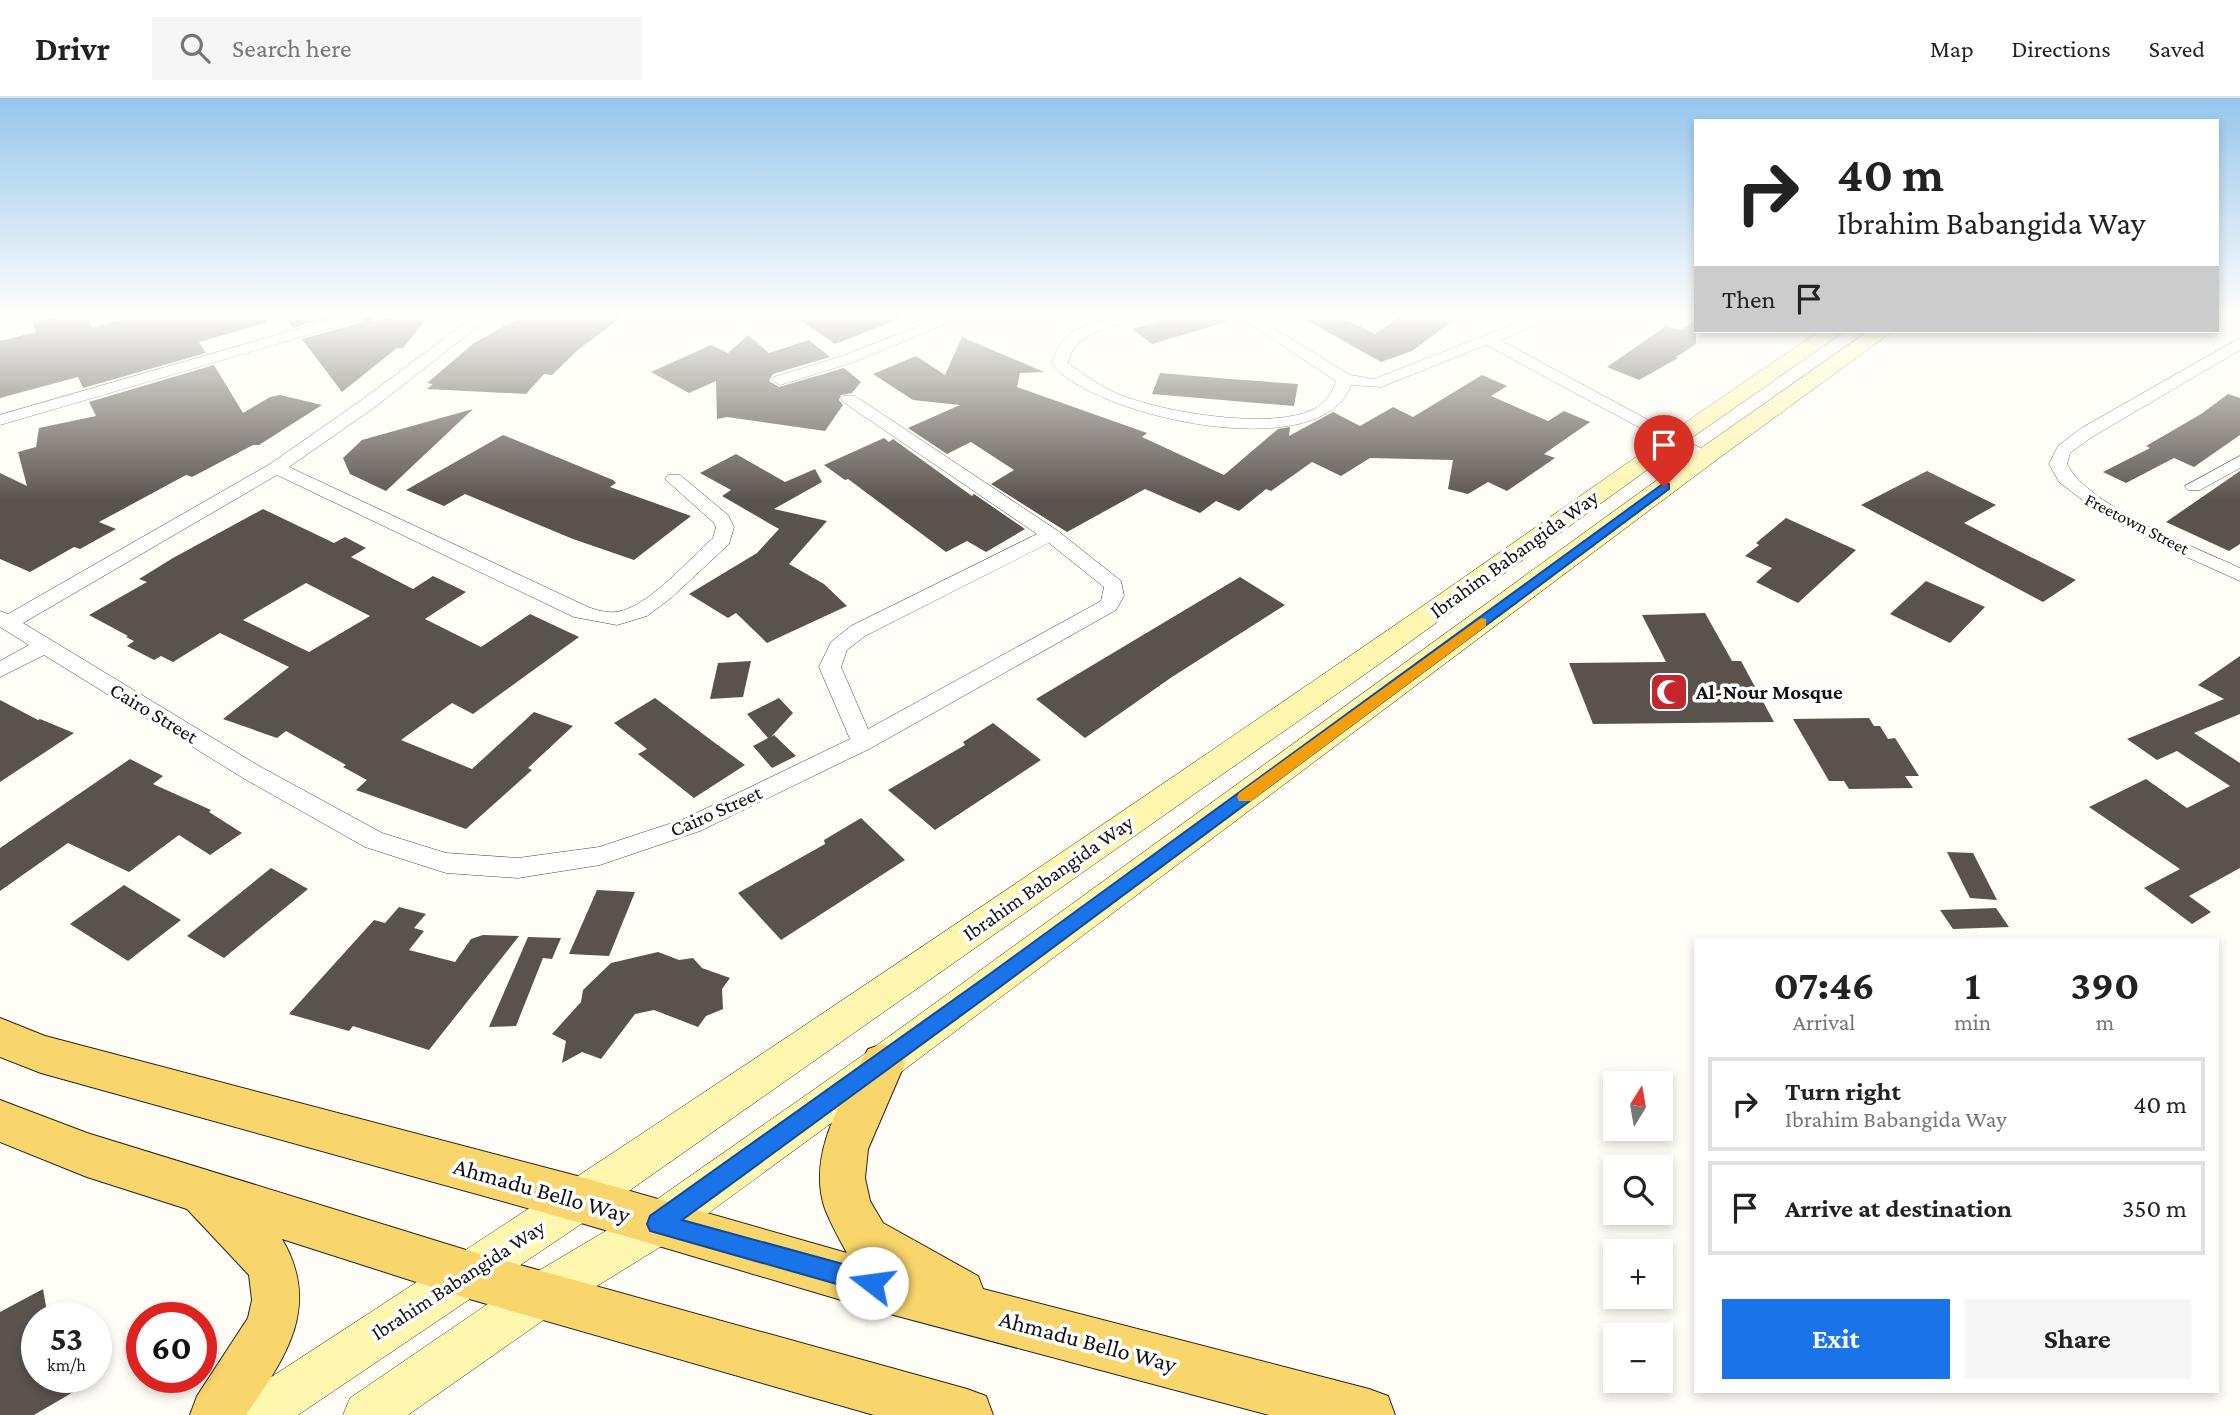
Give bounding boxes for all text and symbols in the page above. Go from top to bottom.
search box [152,17,642,80]
icon: search [176,29,214,67]
text: Drivr [35,30,110,67]
text: Search here [232,34,351,63]
text: Map [1930,35,1974,62]
text: Directions [2012,35,2111,62]
text: Saved [2149,35,2205,62]
icon: right [1722,147,1813,238]
text: 40 m [1837,147,1944,202]
text: Ibrahim Babangida Way [1837,205,2146,241]
icon: arrive [1790,280,1828,318]
text: Then [1722,285,1776,314]
pin [1634,415,1694,487]
icon: arrive [1645,426,1683,464]
street label: Ibrahim Babangida Way [1425,485,1603,623]
street label: Freetown Street [2082,489,2193,559]
mosque icon: Al-Nour Mosque [1648,671,1690,713]
street label: Cairo Street [106,677,203,749]
place label: Al-Nour Mosque [1695,680,1843,704]
street label: Cairo Street [666,780,767,842]
street label: Ibrahim Babangida Way [958,810,1138,946]
text: 07:46 [1773,961,1875,1008]
text: 1 [1965,961,1981,1008]
text: 390 [2071,961,2139,1008]
text: Arrival [1793,1009,1855,1035]
text: min [1954,1009,1991,1035]
text: m [2096,1009,2114,1035]
north arrow [1603,1071,1673,1141]
map controls [1603,1071,1673,1393]
text: Turn right [1785,1077,1901,1106]
icon: right [1726,1085,1764,1123]
text: 40 m [2133,1090,2187,1119]
text: Ibrahim Babangida Way [1785,1106,2007,1132]
street label: Ahmadu Bello Way [451,1152,634,1228]
button: search [1603,1155,1673,1225]
icon: arrive [1726,1189,1764,1227]
text: Arrive at destination [1785,1194,2012,1223]
text: 350 m [2122,1194,2187,1223]
street label: Ibrahim Babangida Way [367,1215,550,1345]
button: + [1603,1239,1673,1309]
position arrow [835,1246,909,1320]
button: Exit [1722,1299,1950,1379]
button: Share [1964,1299,2191,1379]
speed limit sign: 60 [126,1302,217,1393]
street label: Ahmadu Bello Way [996,1304,1181,1378]
text: 53 [50,1319,83,1358]
button: − [1603,1323,1673,1393]
text: km/h [47,1355,86,1375]

